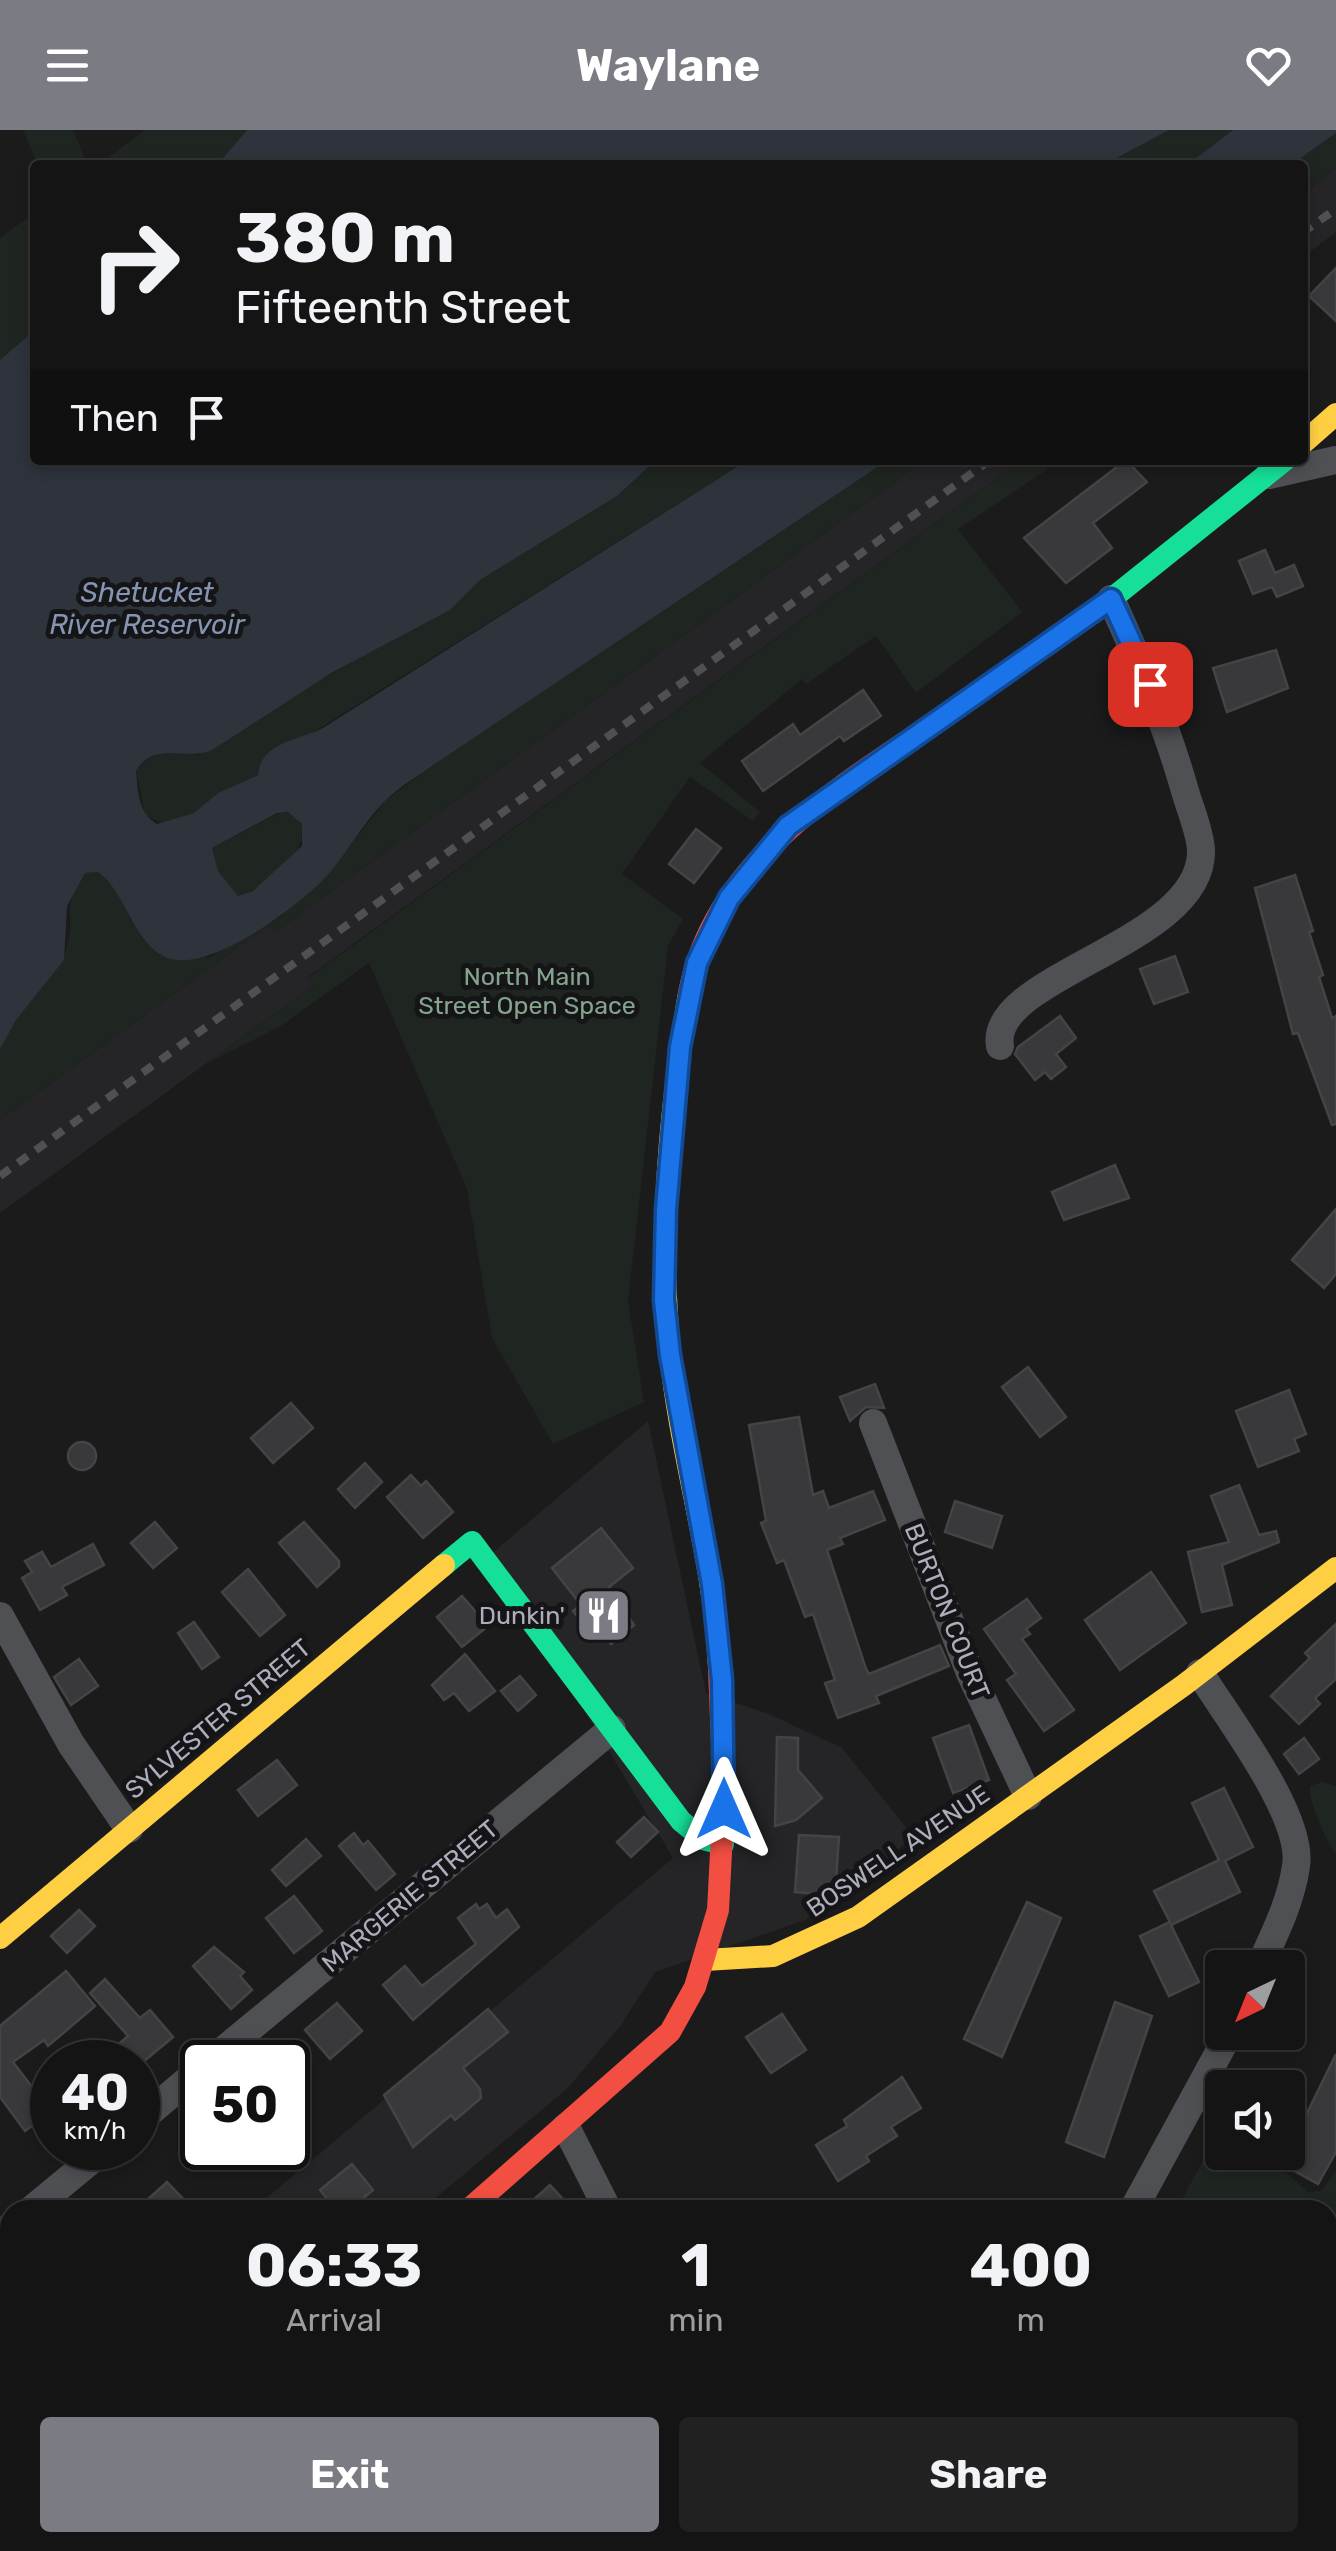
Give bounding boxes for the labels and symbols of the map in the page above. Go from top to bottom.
water label: Shetucket River Reservoir [49,576,246,641]
pin [1108,642,1193,727]
park label: North Main Street Open Space [418,962,636,1020]
street label: BURTON COURT [899,1519,995,1703]
restaurant icon: Dunkin' [574,1585,634,1645]
place label: Dunkin' [479,1601,565,1630]
street label: SYLVESTER STREET [120,1633,316,1805]
position arrow [672,1757,776,1861]
street label: BOSWELL AVENUE [801,1779,995,1923]
street label: MARGERIE STREET [316,1814,504,1978]
north arrow [1205,1950,1305,2050]
speed limit sign: 50 [180,2040,310,2170]

